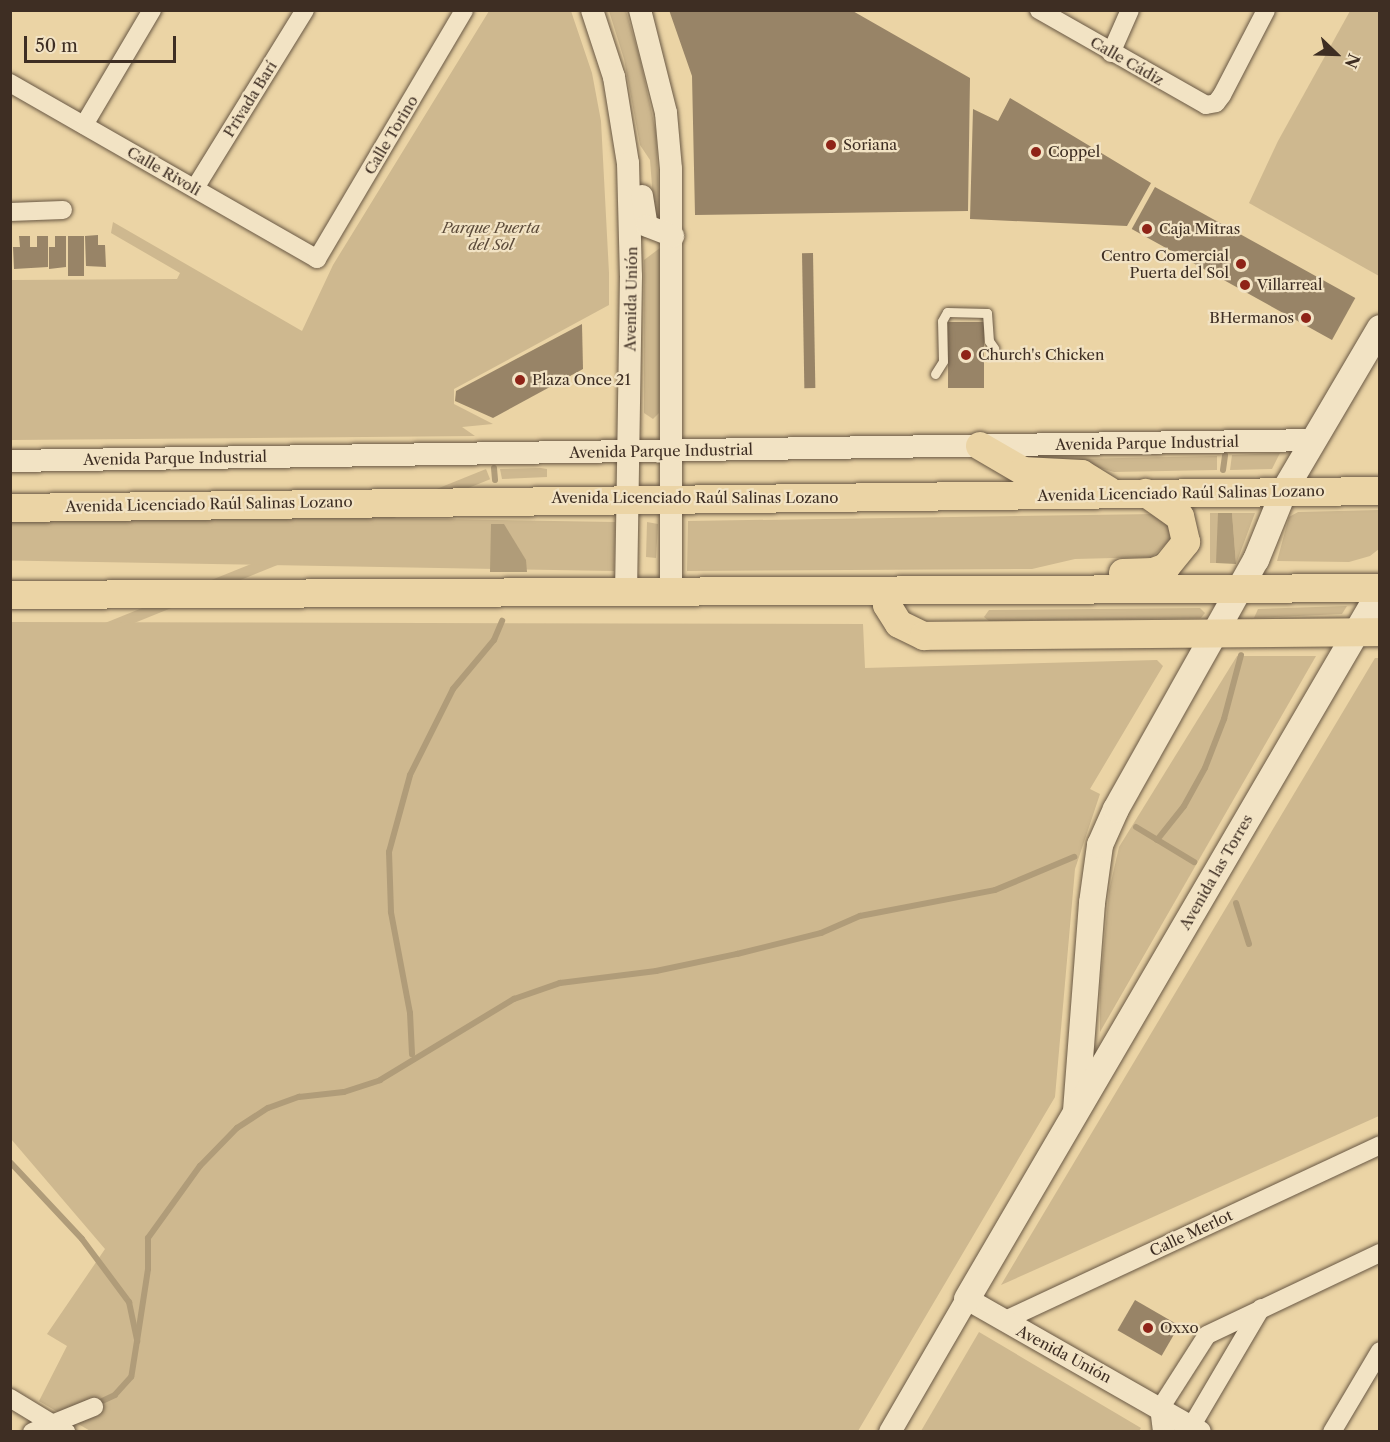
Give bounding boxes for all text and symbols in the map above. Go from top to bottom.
scale bar [27,24,178,62]
north arrow [1306,24,1366,84]
street label: Calle Cádiz [1087,33,1167,89]
text: 50 m [35,35,78,57]
text: N [1341,51,1364,71]
street label: Privada Barí [219,58,281,140]
street label: Calle Torino [360,92,422,178]
place label: Soriana [843,136,897,154]
marker: Soriana [824,138,838,152]
street label: Calle Rivoli [124,143,204,199]
place label: Coppel [1048,143,1100,161]
marker: Coppel [1029,145,1043,159]
park label: Parque Puerta del Sol [442,218,540,253]
place label: Caja Mitras [1159,220,1240,238]
marker: Caja Mitras [1140,222,1154,236]
street label: Avenida Unión [621,246,641,352]
place label: Centro Comercial Puerta del Sol [1101,246,1229,281]
marker: Centro Comercial Puerta del Sol [1234,257,1248,271]
place label: Villarreal [1257,276,1322,294]
marker: Villarreal [1238,278,1252,292]
place label: BHermanos [1209,309,1294,327]
marker: BHermanos [1299,311,1313,325]
place label: Church's Chicken [978,346,1104,364]
marker: Church's Chicken [959,348,973,362]
place label: Plaza Once 21 [532,371,631,389]
marker: Plaza Once 21 [513,373,527,387]
street label: Avenida Parque Industrial [1055,432,1239,454]
street label: Avenida Parque Industrial [569,440,753,462]
street label: Avenida Parque Industrial [83,447,267,469]
street label: Avenida Licenciado Raúl Salinas Lozano [1037,481,1325,505]
street label: Avenida Licenciado Raúl Salinas Lozano [551,489,839,507]
street label: Avenida Licenciado Raúl Salinas Lozano [65,492,353,516]
street label: Avenida las Torres [1176,811,1256,933]
street label: Calle Merlot [1147,1206,1235,1260]
place label: Oxxo [1160,1319,1199,1337]
street label: Avenida Unión [1013,1321,1115,1387]
marker: Oxxo [1141,1321,1155,1335]

